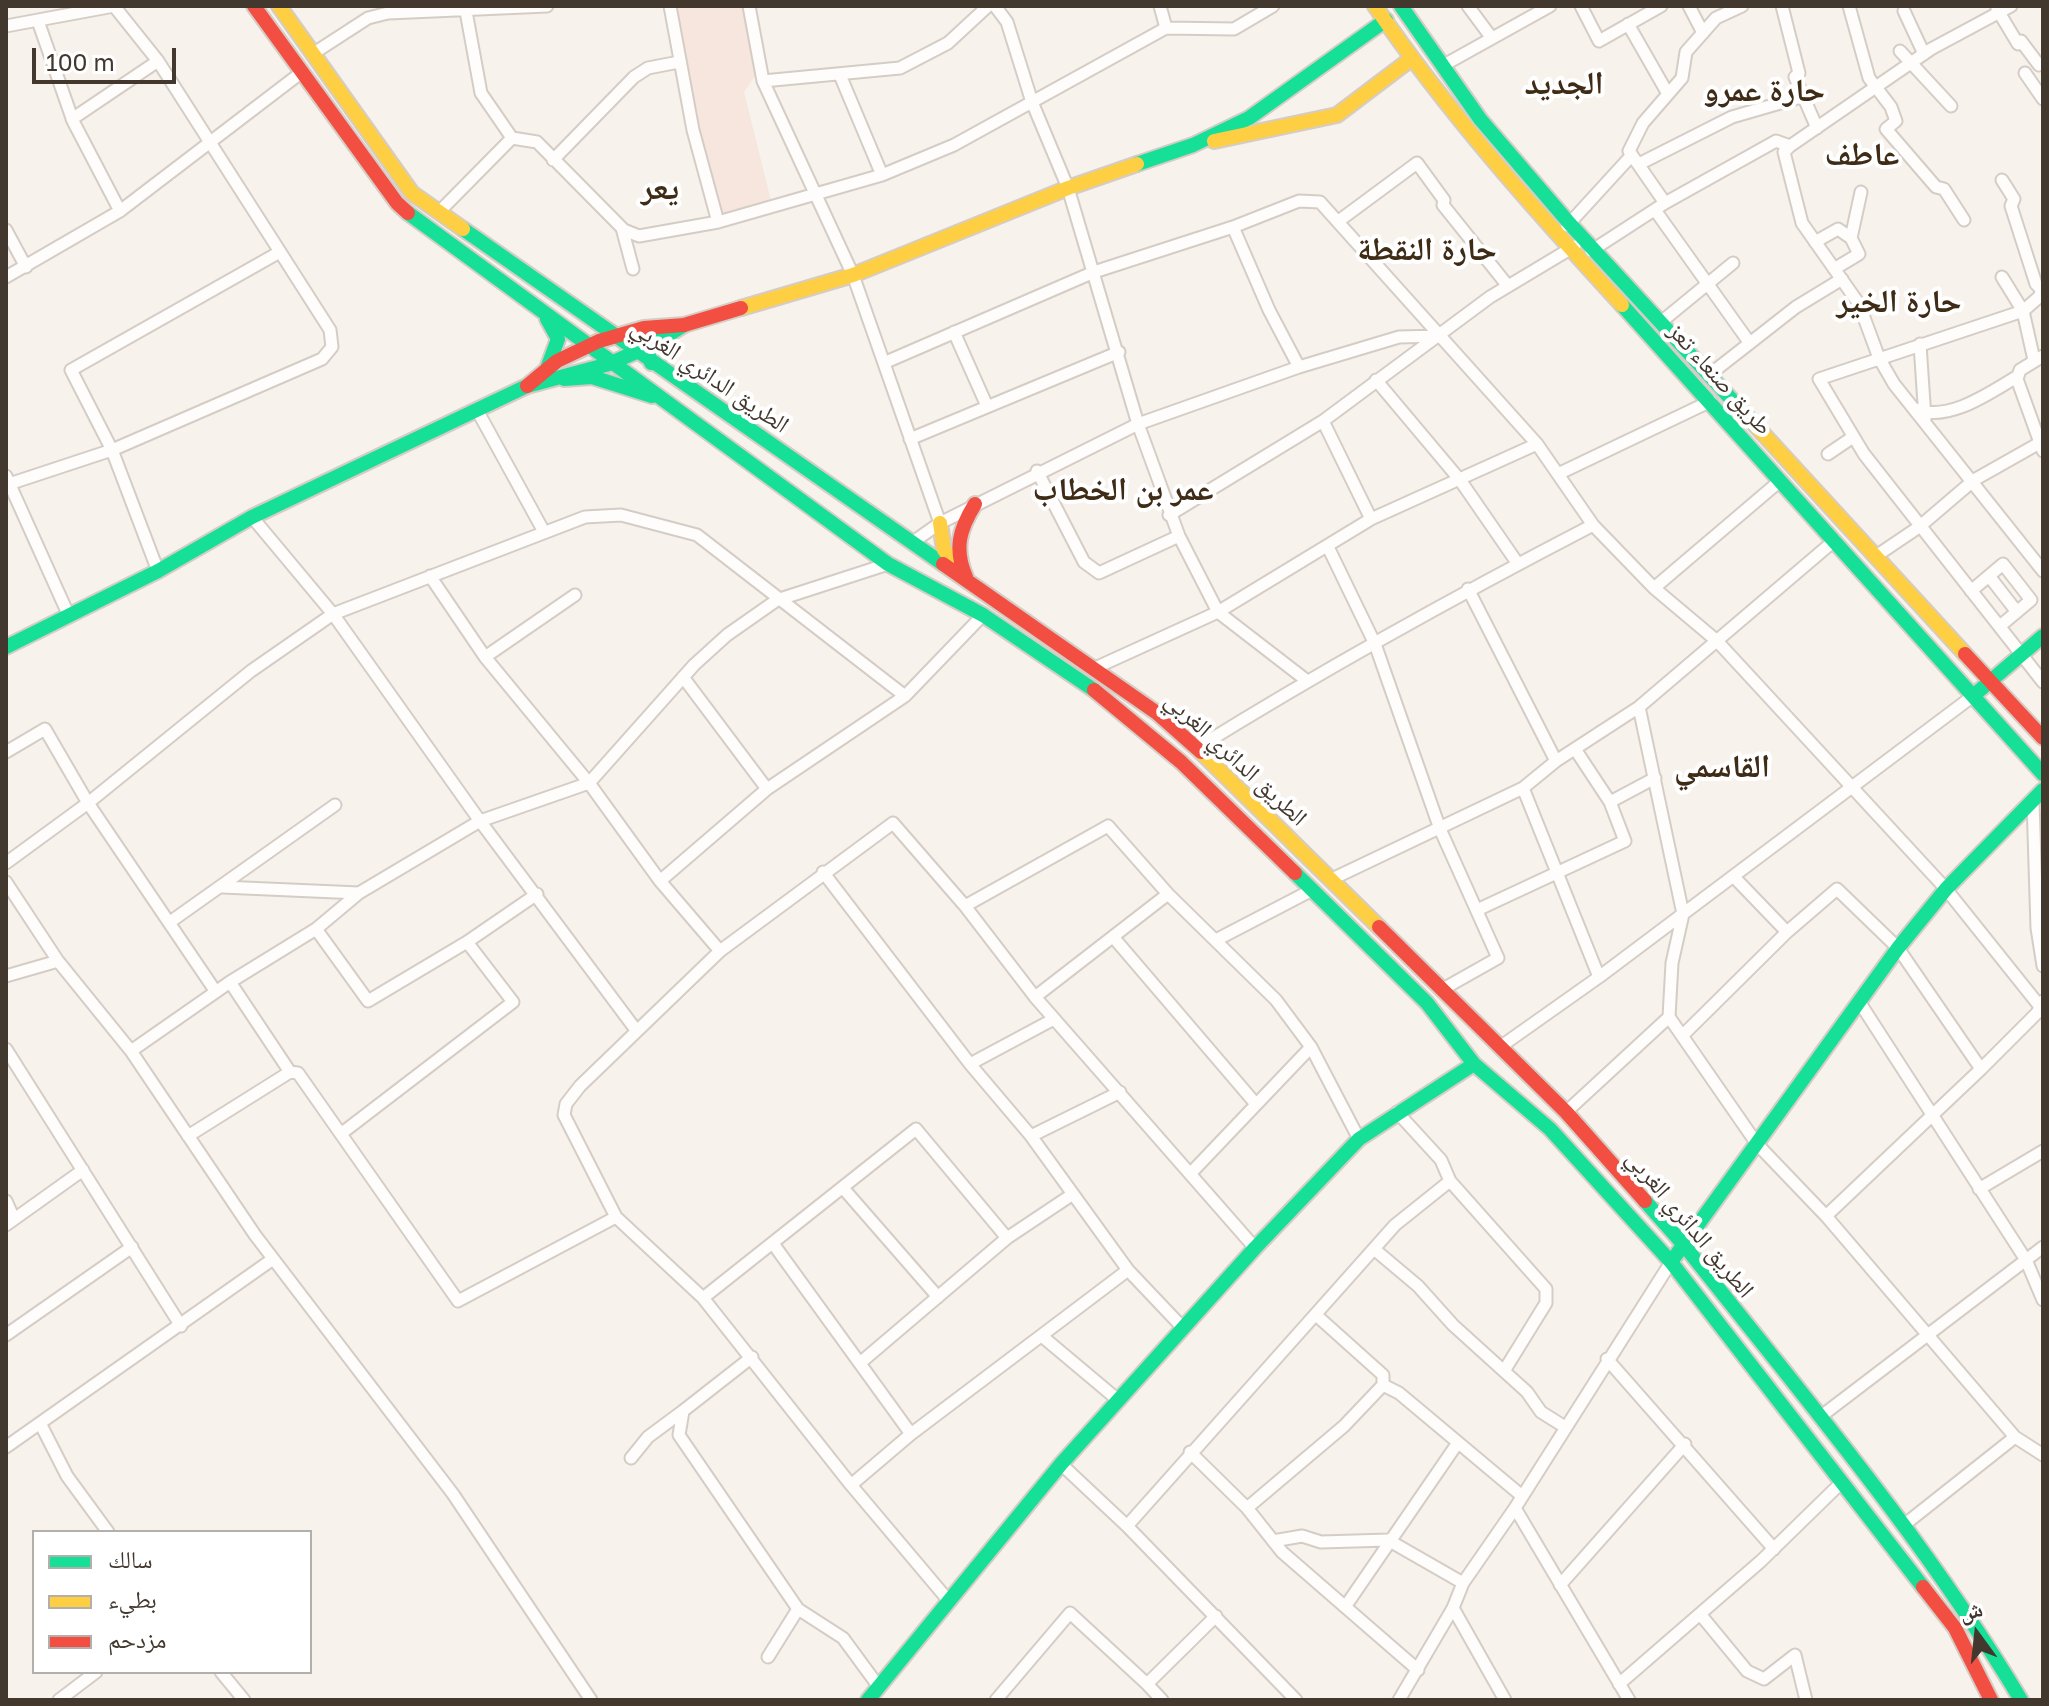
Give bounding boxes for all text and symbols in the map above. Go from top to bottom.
scale bar [36,32,180,82]
text: 100 m [46,47,115,76]
district label: الجديد [1524,65,1604,103]
district label: حارة عمرو [1703,72,1825,110]
district label: عاطف [1825,136,1899,174]
district label: يعر [641,170,679,208]
district label: حارة النقطة [1357,231,1497,269]
district label: حارة الخير [1837,283,1961,321]
street label: الطريق الدائري الغربي [626,313,794,439]
street label: طريق صنعاء تعز [1662,317,1778,441]
district label: عمر بن الخطاب [1032,471,1214,509]
street label: الطريق الدائري الغربي [1159,686,1313,832]
district label: القاسمي [1674,748,1770,786]
street label: الطريق الدائري الغربي [1620,1144,1760,1304]
legend [32,1530,312,1674]
text: سالك [108,1544,153,1573]
text: بطيء [108,1584,157,1613]
north arrow [1937,1594,2017,1674]
text: ش [1956,1594,1985,1626]
text: مزدحم [108,1624,167,1653]

